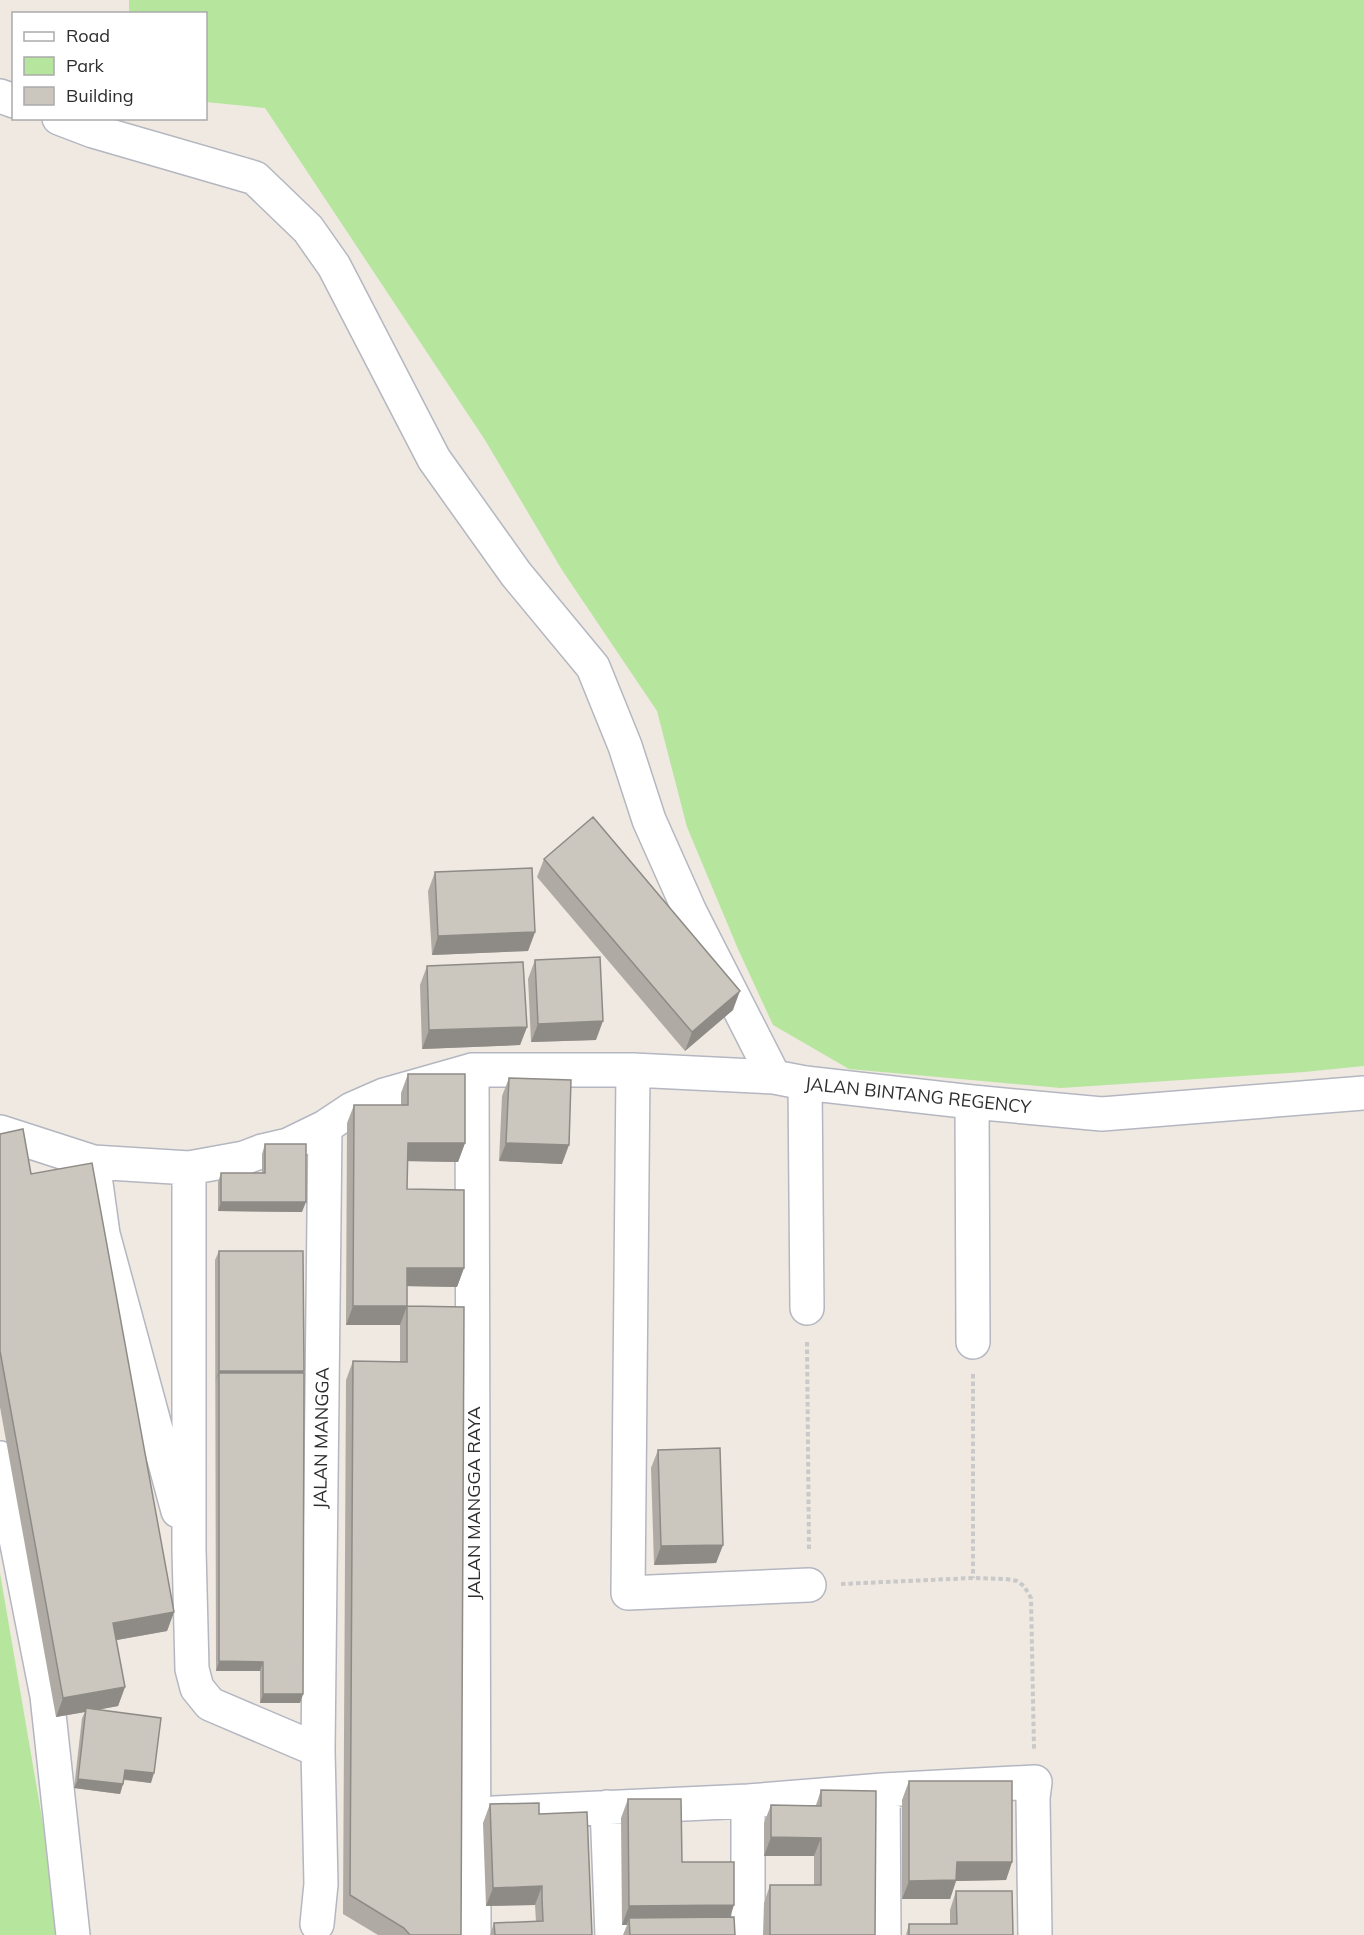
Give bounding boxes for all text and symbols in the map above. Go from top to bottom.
legend [12,12,207,120]
text: Road [66,24,110,47]
text: Park [66,54,105,77]
text: Building [66,84,134,107]
street label: JALAN BINTANG REGENCY [804,1072,1033,1118]
street label: JALAN MANGGA [308,1367,334,1509]
street label: JALAN MANGGA RAYA [462,1406,485,1600]

